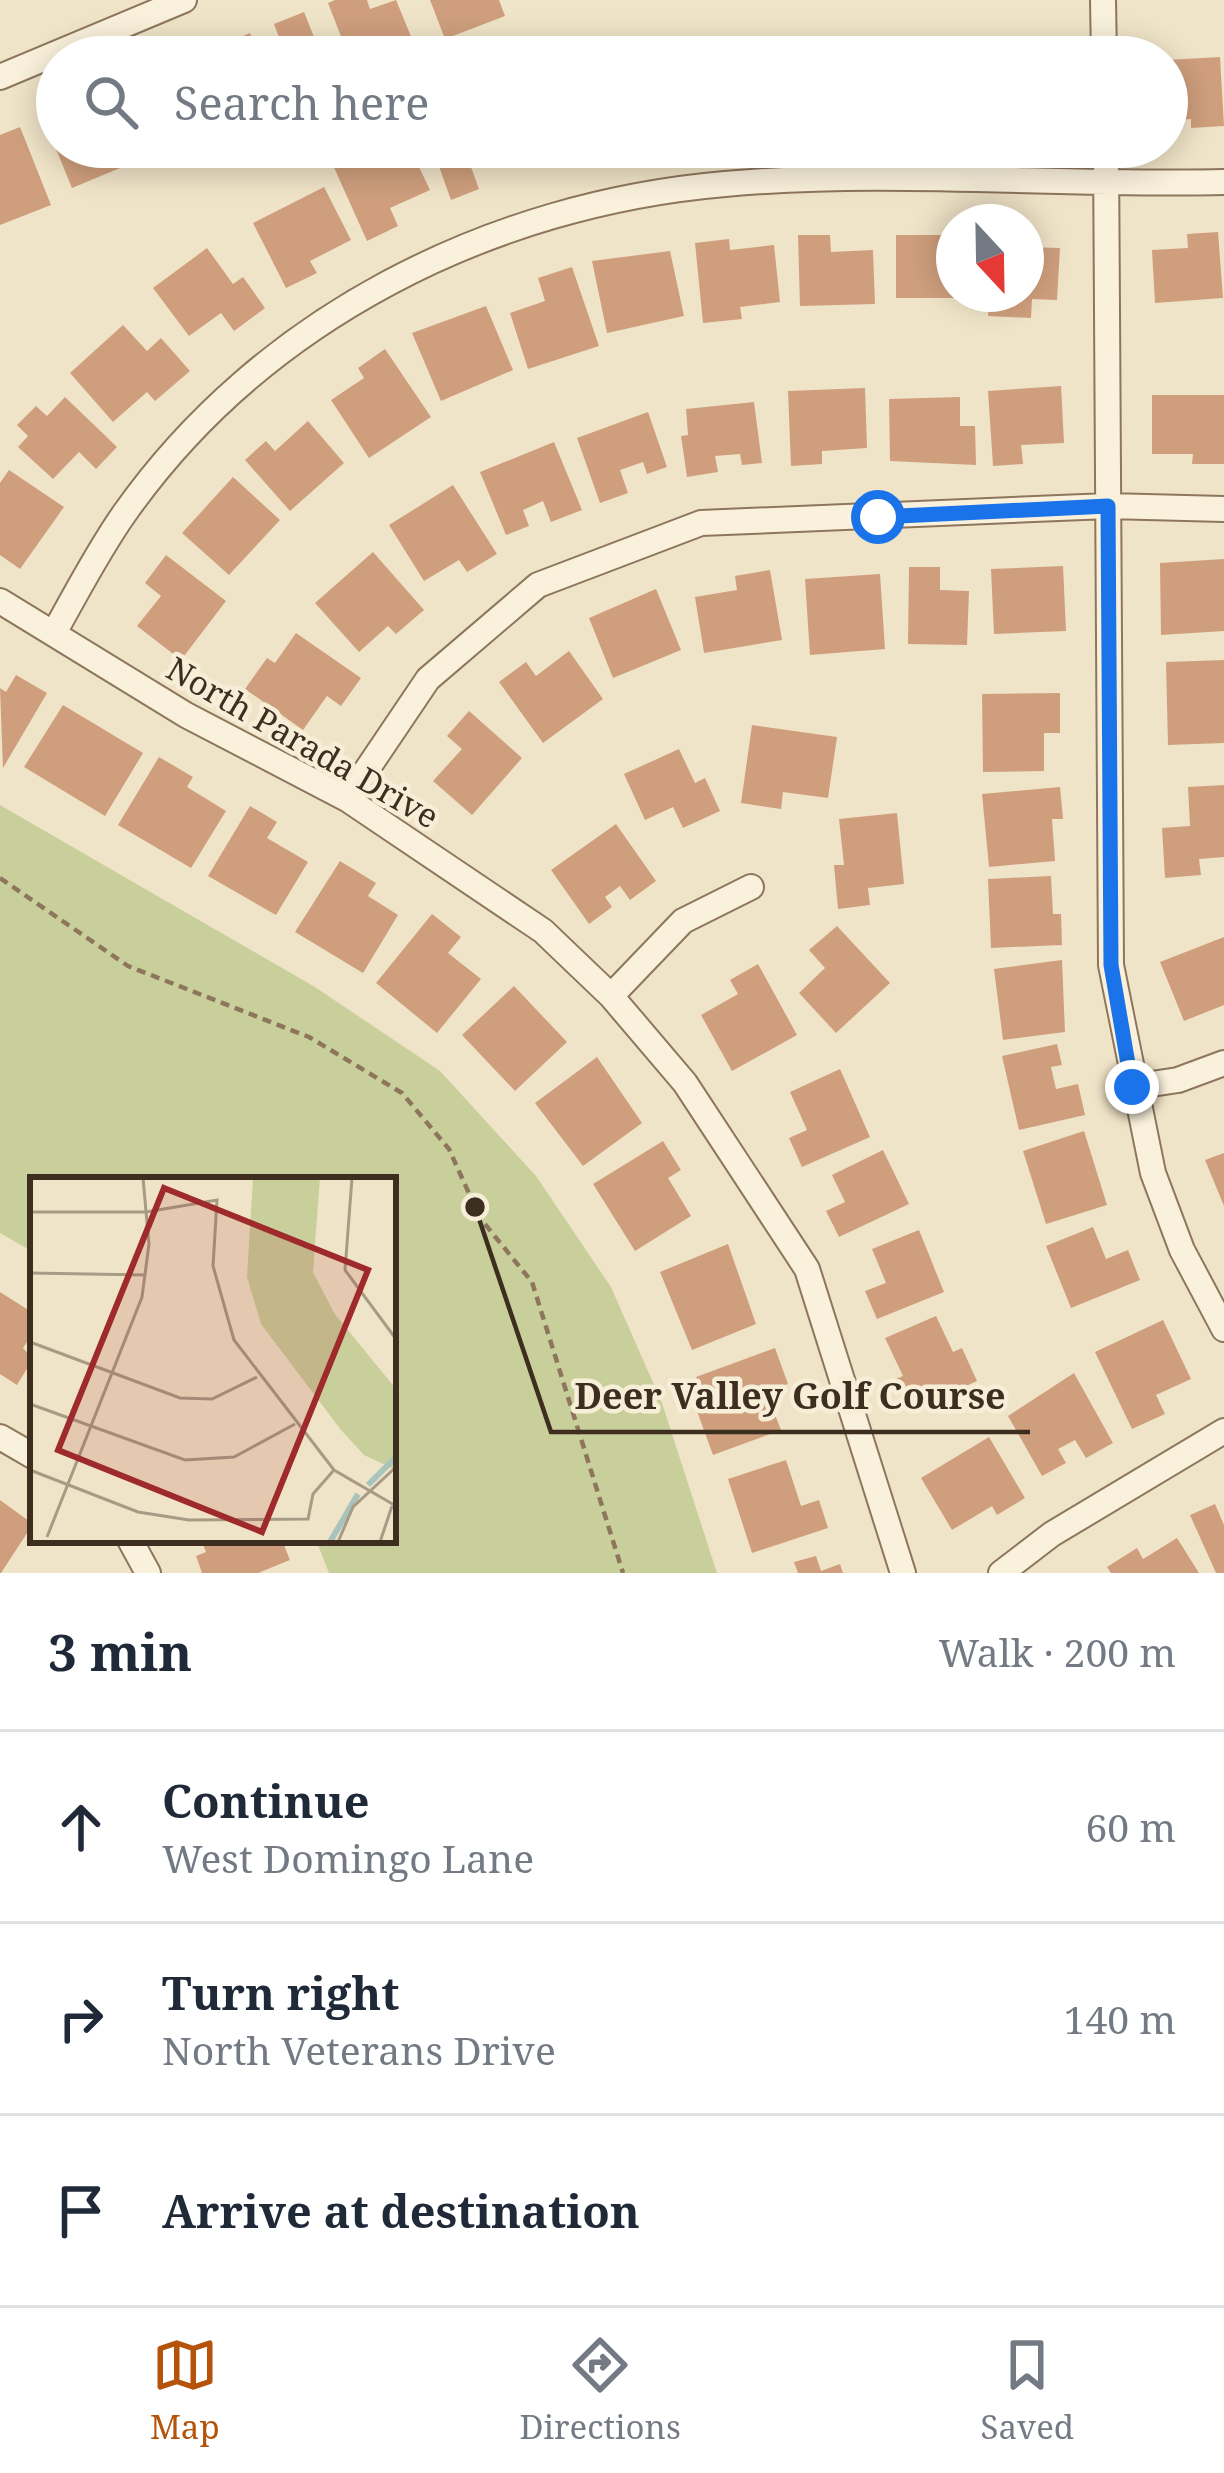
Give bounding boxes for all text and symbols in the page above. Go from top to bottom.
search box [36,36,1188,168]
icon: search [78,69,144,135]
text: Search here [174,72,429,133]
north arrow [936,204,1044,312]
route start [851,490,905,544]
street label: North Parada Drive [159,646,447,838]
route end [1105,1060,1159,1114]
inset map [30,1177,396,1543]
callout: Deer Valley Golf Course [551,1360,1030,1432]
text: Deer Valley Golf Course [574,1371,1006,1420]
text: 3 min [48,1616,192,1686]
text: Walk · 200 m [939,1625,1176,1678]
text: Continue [162,1770,370,1831]
icon: ahead [48,1794,114,1860]
text: 60 m [1085,1800,1176,1853]
text: West Domingo Lane [162,1831,534,1884]
text: Turn right [162,1962,399,2023]
icon: right [48,1986,114,2052]
text: 140 m [1064,1992,1176,2045]
text: North Veterans Drive [162,2023,556,2076]
icon: arrive [48,2178,114,2244]
text: Arrive at destination [162,2180,640,2241]
tab: Map [150,2332,220,2449]
tab: Directions [519,2332,681,2449]
tab: Saved [981,2332,1074,2449]

